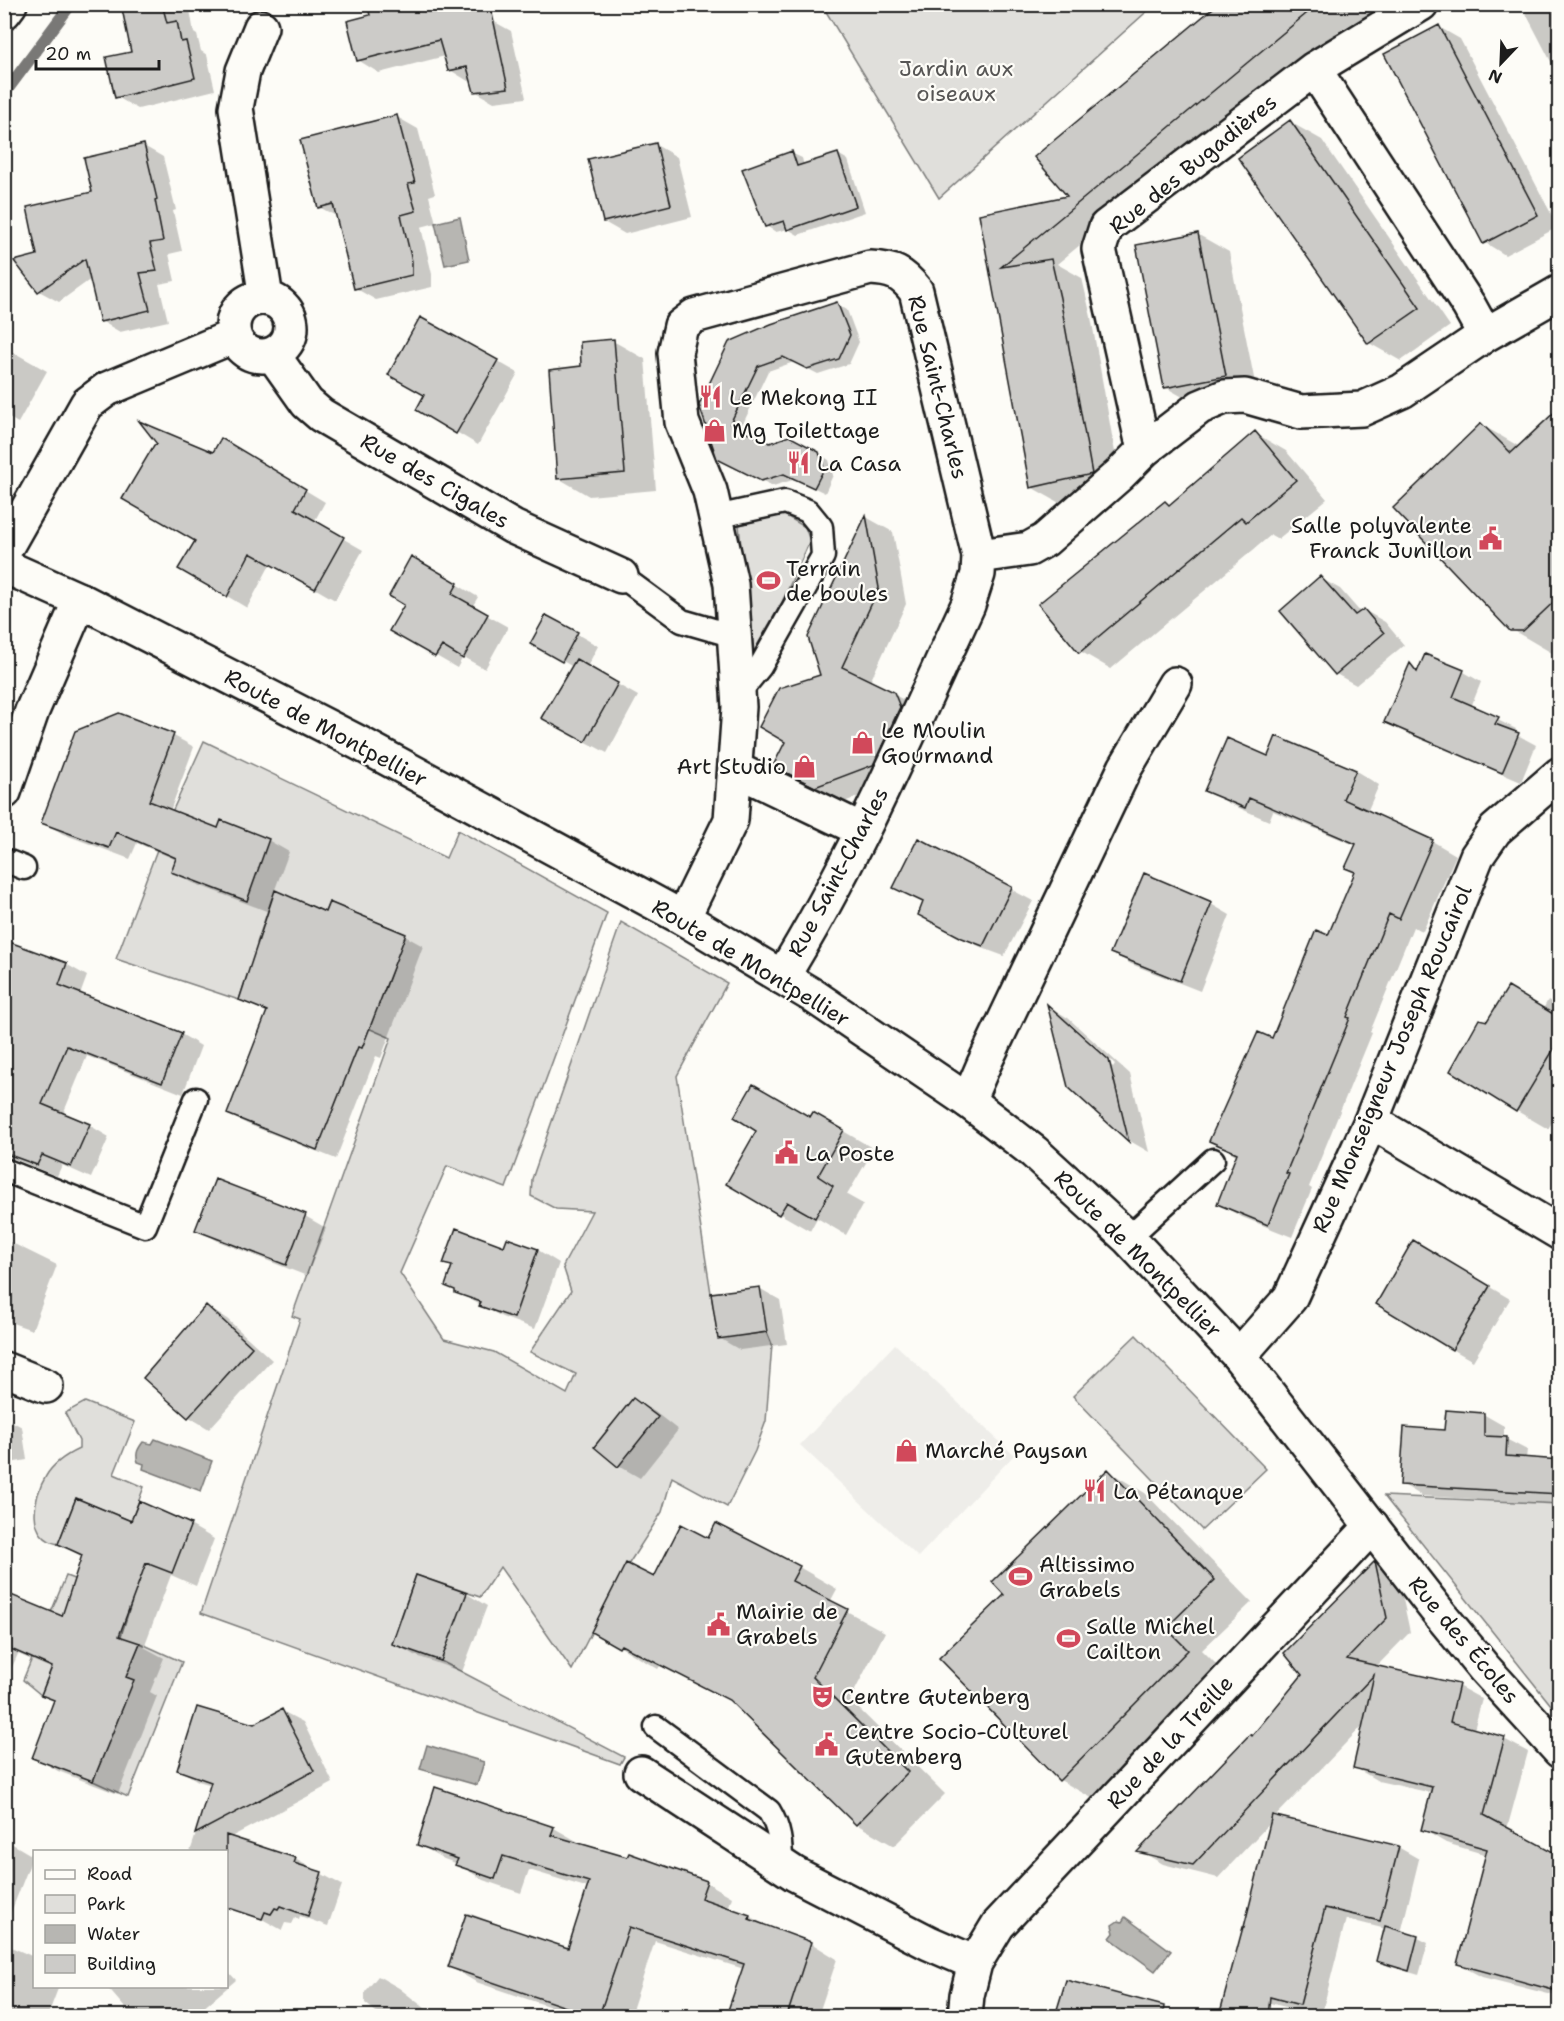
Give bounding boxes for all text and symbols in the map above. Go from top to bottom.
scale bar [36,33,159,71]
north arrow [1471,33,1531,93]
text: 20 m [45,42,91,66]
park label: Jardin aux oiseaux [899,54,1013,108]
text: N [1485,64,1505,88]
street label: Rue des Bugadières [1103,87,1283,241]
street label: Rue Saint-Charles [901,292,975,482]
place label: Le Mekong II [729,383,877,412]
restaurant icon: Le Mekong II [698,384,724,410]
place label: Mg Toilettage [732,416,880,445]
shop icon: Mg Toilettage [701,417,727,443]
street label: Rue des Cigales [355,427,515,535]
place label: La Casa [817,449,901,478]
restaurant icon: La Casa [786,450,812,476]
place label: Salle polyvalente Franck Junillon [1291,511,1472,565]
public building icon: Salle polyvalente Franck Junillon [1477,525,1503,551]
place label: Terrain de boules [786,554,888,608]
sports icon: Terrain de boules [755,568,781,594]
street label: Route de Montpellier [219,662,433,794]
place label: Le Moulin Gourmand [881,716,993,770]
shop icon: Le Moulin Gourmand [850,730,876,756]
place label: Art Studio [677,752,786,781]
shop icon: Art Studio [791,753,817,779]
street label: Rue Saint-Charles [781,782,895,962]
street label: Rue Monseigneur Joseph Roucairol [1305,880,1479,1237]
street label: Route de Montpellier [647,892,855,1034]
place label: La Poste [805,1139,895,1168]
public building icon: La Poste [774,1140,800,1166]
street label: Route de Montpellier [1048,1164,1228,1344]
place label: Marché Paysan [925,1436,1088,1465]
shop icon: Marché Paysan [894,1437,920,1463]
place label: La Pétanque [1113,1477,1244,1506]
restaurant icon: La Pétanque [1082,1478,1108,1504]
place label: Altissimo Grabels [1039,1550,1135,1604]
sports icon: Altissimo Grabels [1008,1564,1034,1590]
street label: Rue des Écoles [1402,1570,1526,1710]
place label: Mairie de Grabels [736,1597,838,1651]
public building icon: Mairie de Grabels [705,1611,731,1637]
place label: Salle Michel Cailton [1086,1612,1215,1666]
sports icon: Salle Michel Cailton [1055,1626,1081,1652]
street label: Rue de la Treille [1100,1669,1240,1815]
place label: Centre Gutenberg [841,1682,1030,1711]
theatre icon: Centre Gutenberg [810,1683,836,1709]
place label: Centre Socio-Culturel Gutemberg [845,1717,1068,1771]
public building icon: Centre Socio-Culturel Gutemberg [814,1731,840,1757]
legend [33,1850,228,1988]
text: Road [87,1862,132,1886]
text: Park [87,1892,126,1916]
text: Water [87,1922,140,1946]
text: Building [87,1952,156,1976]

